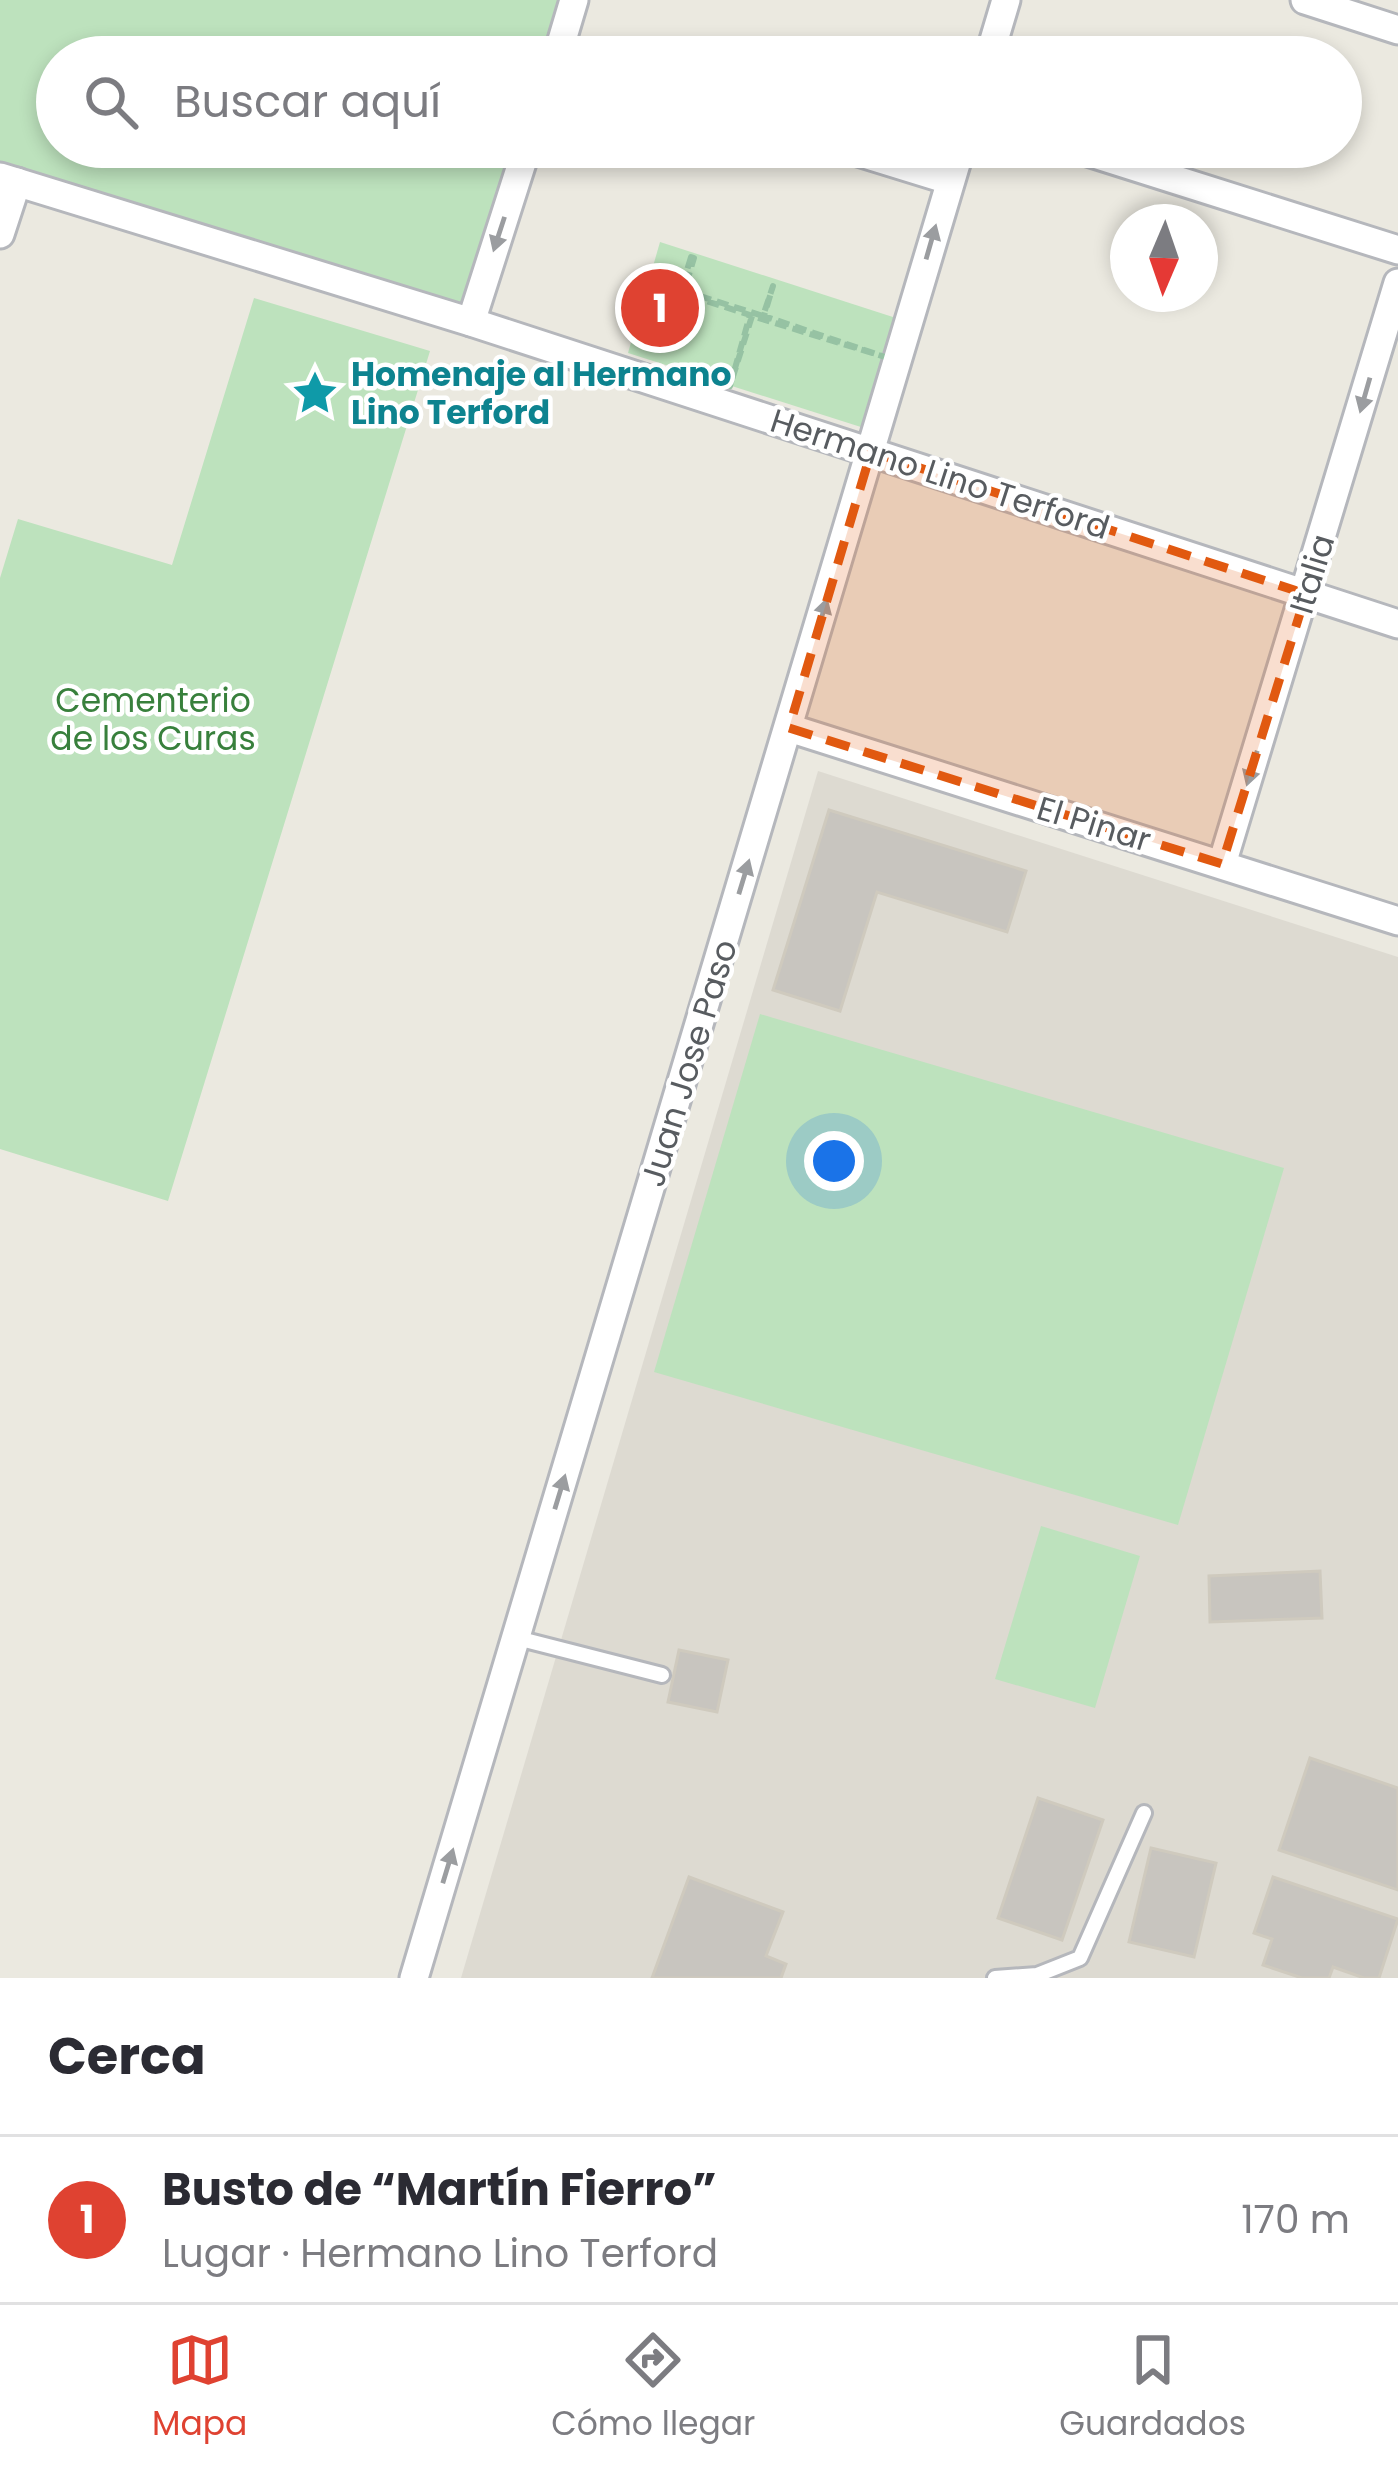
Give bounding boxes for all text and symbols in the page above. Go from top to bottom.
search box [36,36,1362,168]
icon: search [78,69,144,135]
text: Buscar aquí [174,70,441,133]
north arrow [1110,204,1218,312]
one-way arrow [488,216,507,253]
one-way arrow [923,223,941,260]
pin: 1 [621,263,699,353]
place label: Homenaje al Hermano Lino Terford [351,351,731,436]
place icon: Homenaje al Hermano Lino Terford [290,368,340,418]
one-way arrow [1355,377,1373,414]
street label: Hermano Lino Terford [765,397,1115,551]
street label: Italia [1278,528,1346,620]
one-way arrow [814,597,832,634]
park label: Cementerio de los Curas [50,677,256,762]
one-way arrow [1241,750,1260,787]
street label: El Pinar [1031,784,1157,864]
one-way arrow [736,859,755,895]
street label: Juan Jose Paso [629,934,749,1192]
your location [804,1131,864,1191]
one-way arrow [552,1474,570,1510]
one-way arrow [440,1847,458,1884]
text: Cerca [48,2020,206,2092]
text: Busto de “Martín Fierro” [162,2158,717,2221]
text: 1 [80,2192,94,2247]
text: 170 m [1241,2192,1350,2247]
text: Lugar · Hermano Lino Terford [162,2226,718,2281]
tab: Mapa [152,2327,247,2449]
tab: Cómo llegar [551,2327,755,2449]
tab: Guardados [1059,2327,1246,2449]

